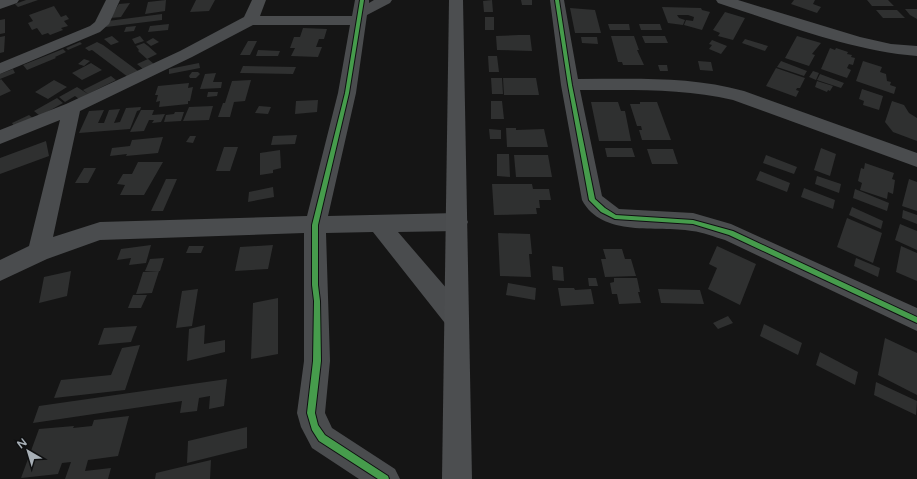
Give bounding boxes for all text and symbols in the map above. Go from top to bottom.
north arrow [8,431,48,471]
text: N [15,436,30,451]

